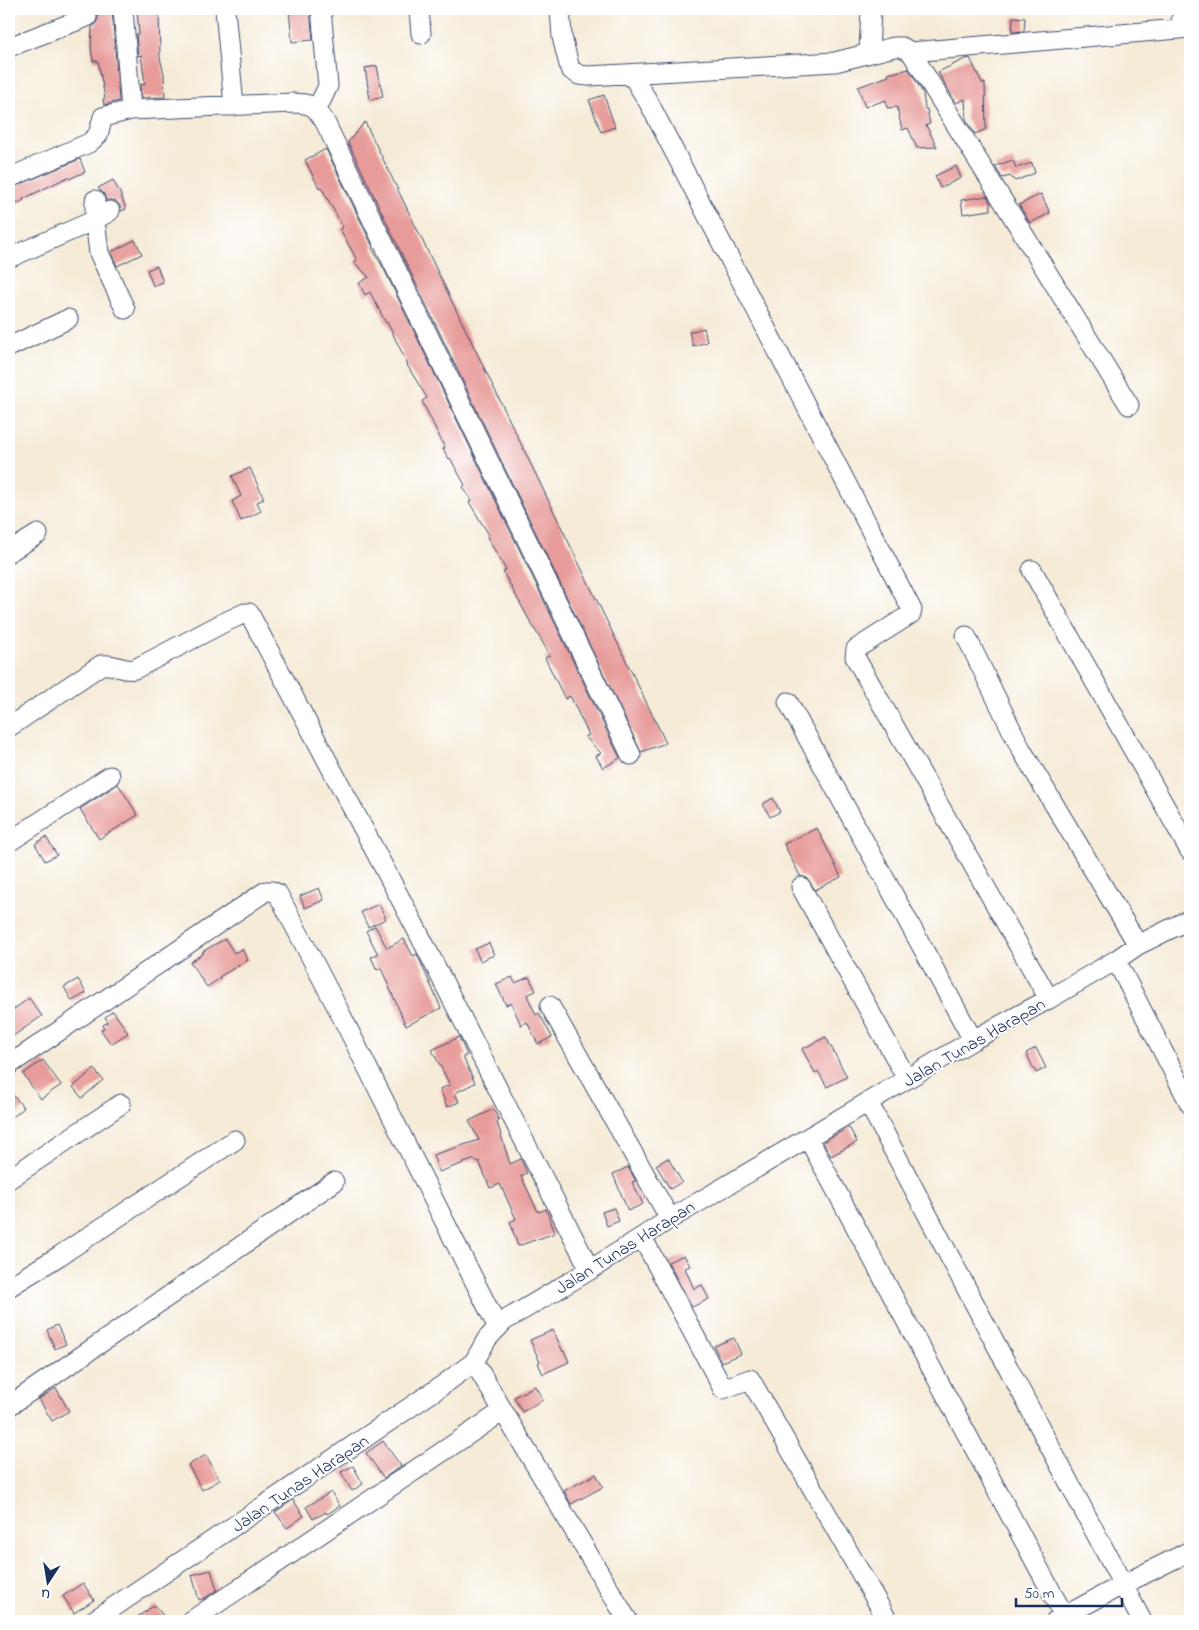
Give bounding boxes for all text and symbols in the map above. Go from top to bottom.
street label: Jalan Tunas Harapan [899,992,1051,1095]
street label: Jalan Tunas Harapan [551,1195,701,1302]
street label: Jalan Tunas Harapan [227,1429,375,1540]
north arrow [22,1558,72,1608]
scale bar [1016,1575,1123,1607]
text: U [39,1582,52,1604]
text: 50 m [1024,1583,1055,1605]

